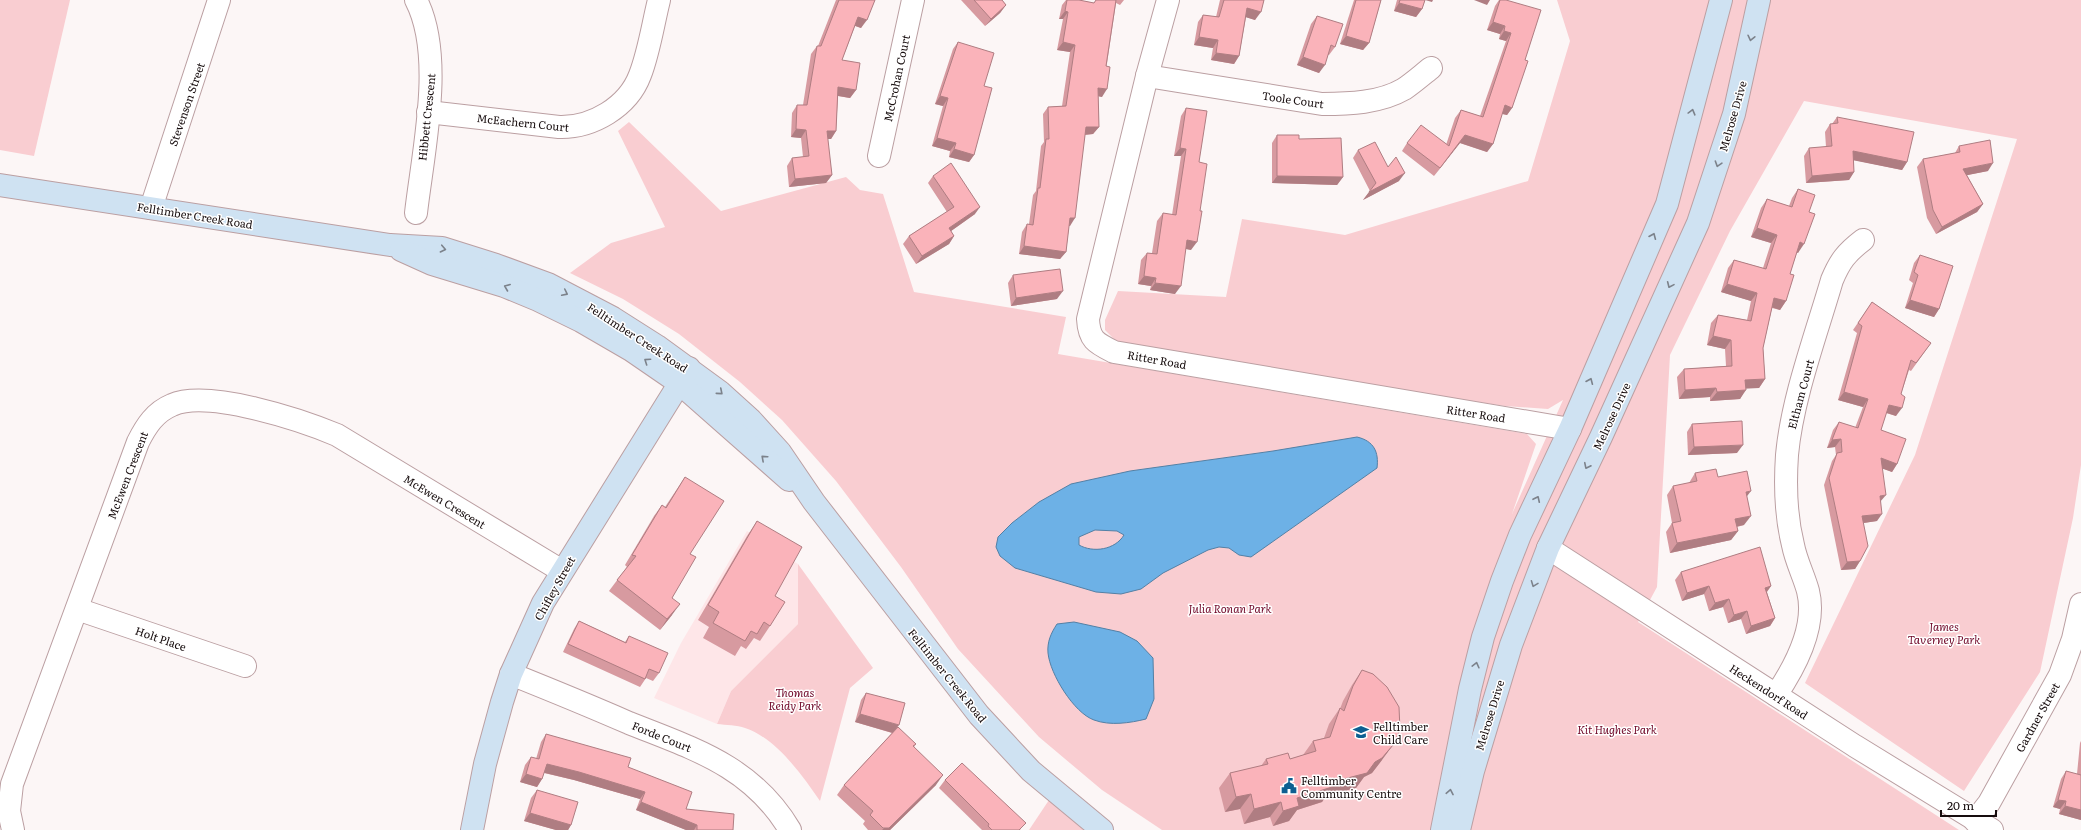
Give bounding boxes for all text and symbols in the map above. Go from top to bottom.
street label: McCrohan Court [879,32,913,123]
one-way arrow [1748,35,1756,41]
street label: Stevenson Street [164,59,208,148]
street label: Hibbett Crescent [413,72,439,162]
street label: Melrose Drive [1714,78,1750,153]
street label: Toole Court [1261,87,1325,111]
street label: McEachern Court [476,109,571,135]
one-way arrow [1687,109,1696,116]
one-way arrow [1714,160,1723,167]
street label: Felltimber Creek Road [136,198,254,232]
one-way arrow [1648,232,1656,240]
one-way arrow [440,244,446,253]
one-way arrow [1667,281,1675,288]
one-way arrow [504,284,511,292]
one-way arrow [561,288,569,296]
street label: Felltimber Creek Road [585,298,692,376]
street label: Ritter Road [1126,346,1188,372]
street label: Eltham Court [1783,357,1817,431]
one-way arrow [644,359,651,366]
one-way arrow [1586,377,1594,384]
street label: Melrose Drive [1588,379,1634,453]
one-way arrow [715,388,722,395]
street label: Ritter Road [1445,400,1507,426]
street label: McEwen Crescent [103,428,151,521]
one-way arrow [761,455,769,463]
one-way arrow [1584,462,1592,470]
street label: McEwen Crescent [401,470,490,532]
one-way arrow [1532,496,1540,504]
street label: Chifley Street [530,552,579,623]
one-way arrow [1530,581,1538,588]
park label: Julia Ronan Park [1189,600,1271,616]
park label: James Taverney Park [1908,618,1980,647]
street label: Holt Place [133,622,189,654]
street label: Felltimber Creek Road [905,625,991,726]
street label: Heckendorf Road [1727,660,1812,723]
one-way arrow [1472,661,1480,668]
street label: Melrose Drive [1471,677,1507,752]
street label: Gardner Street [2011,679,2063,755]
park label: Thomas Reidy Park [768,684,822,713]
street label: Forde Court [630,717,695,755]
place label: Felltimber Child Care [1373,718,1429,747]
park label: Kit Hughes Park [1577,721,1657,737]
school or university icon: Felltimber Child Care [1352,723,1370,741]
place label: Felltimber Community Centre [1301,772,1402,801]
public building icon: Felltimber Community Centre [1280,777,1298,795]
one-way arrow [1445,789,1454,795]
scale bar [1941,792,1996,818]
text: 20 m [1947,796,1974,814]

